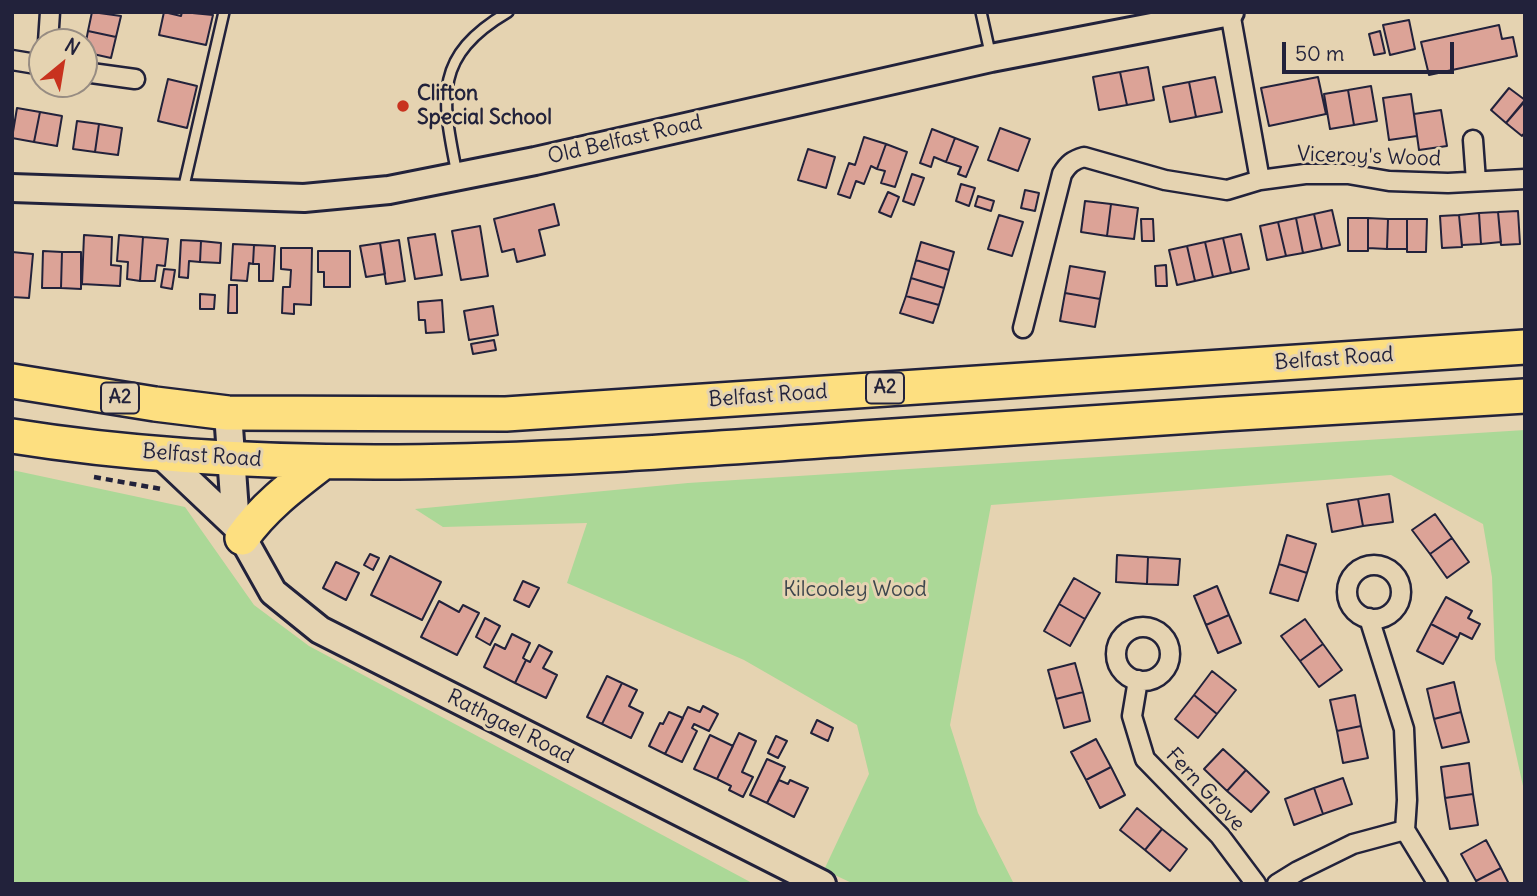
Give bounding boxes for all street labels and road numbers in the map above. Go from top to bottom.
street label: Old Belfast Road [545,110,705,170]
street label: Viceroy's Wood [1296,142,1442,172]
street label: Belfast Road [1274,342,1394,376]
road number: A2 [866,372,904,404]
street label: Belfast Road [708,379,828,413]
road number: A2 [101,382,139,414]
street label: Belfast Road [142,439,262,473]
street label: Rathgael Road [443,684,577,770]
street label: Fern Grove [1160,743,1250,837]

